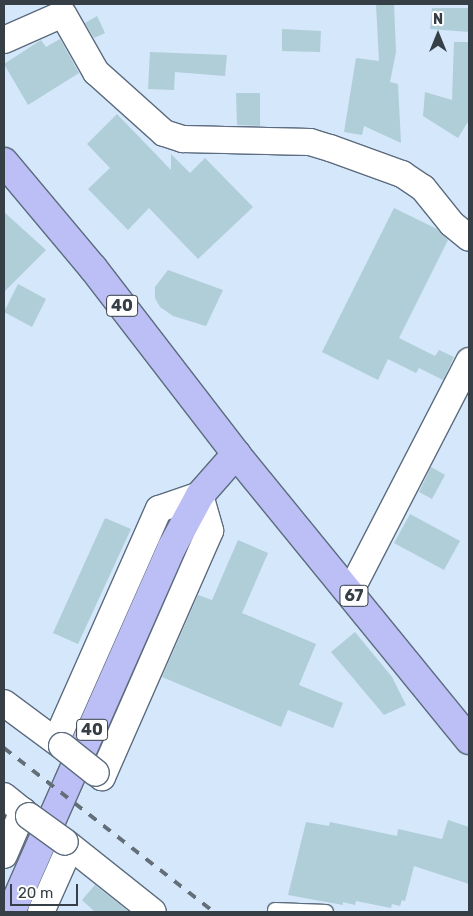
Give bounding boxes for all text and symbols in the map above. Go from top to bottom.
north arrow [413,10,463,60]
text: N [433,11,443,28]
road number: 40 [106,292,138,320]
road number: 67 [339,582,369,610]
road number: 40 [76,716,108,744]
scale bar [12,874,80,906]
text: 20 m [18,884,53,902]

